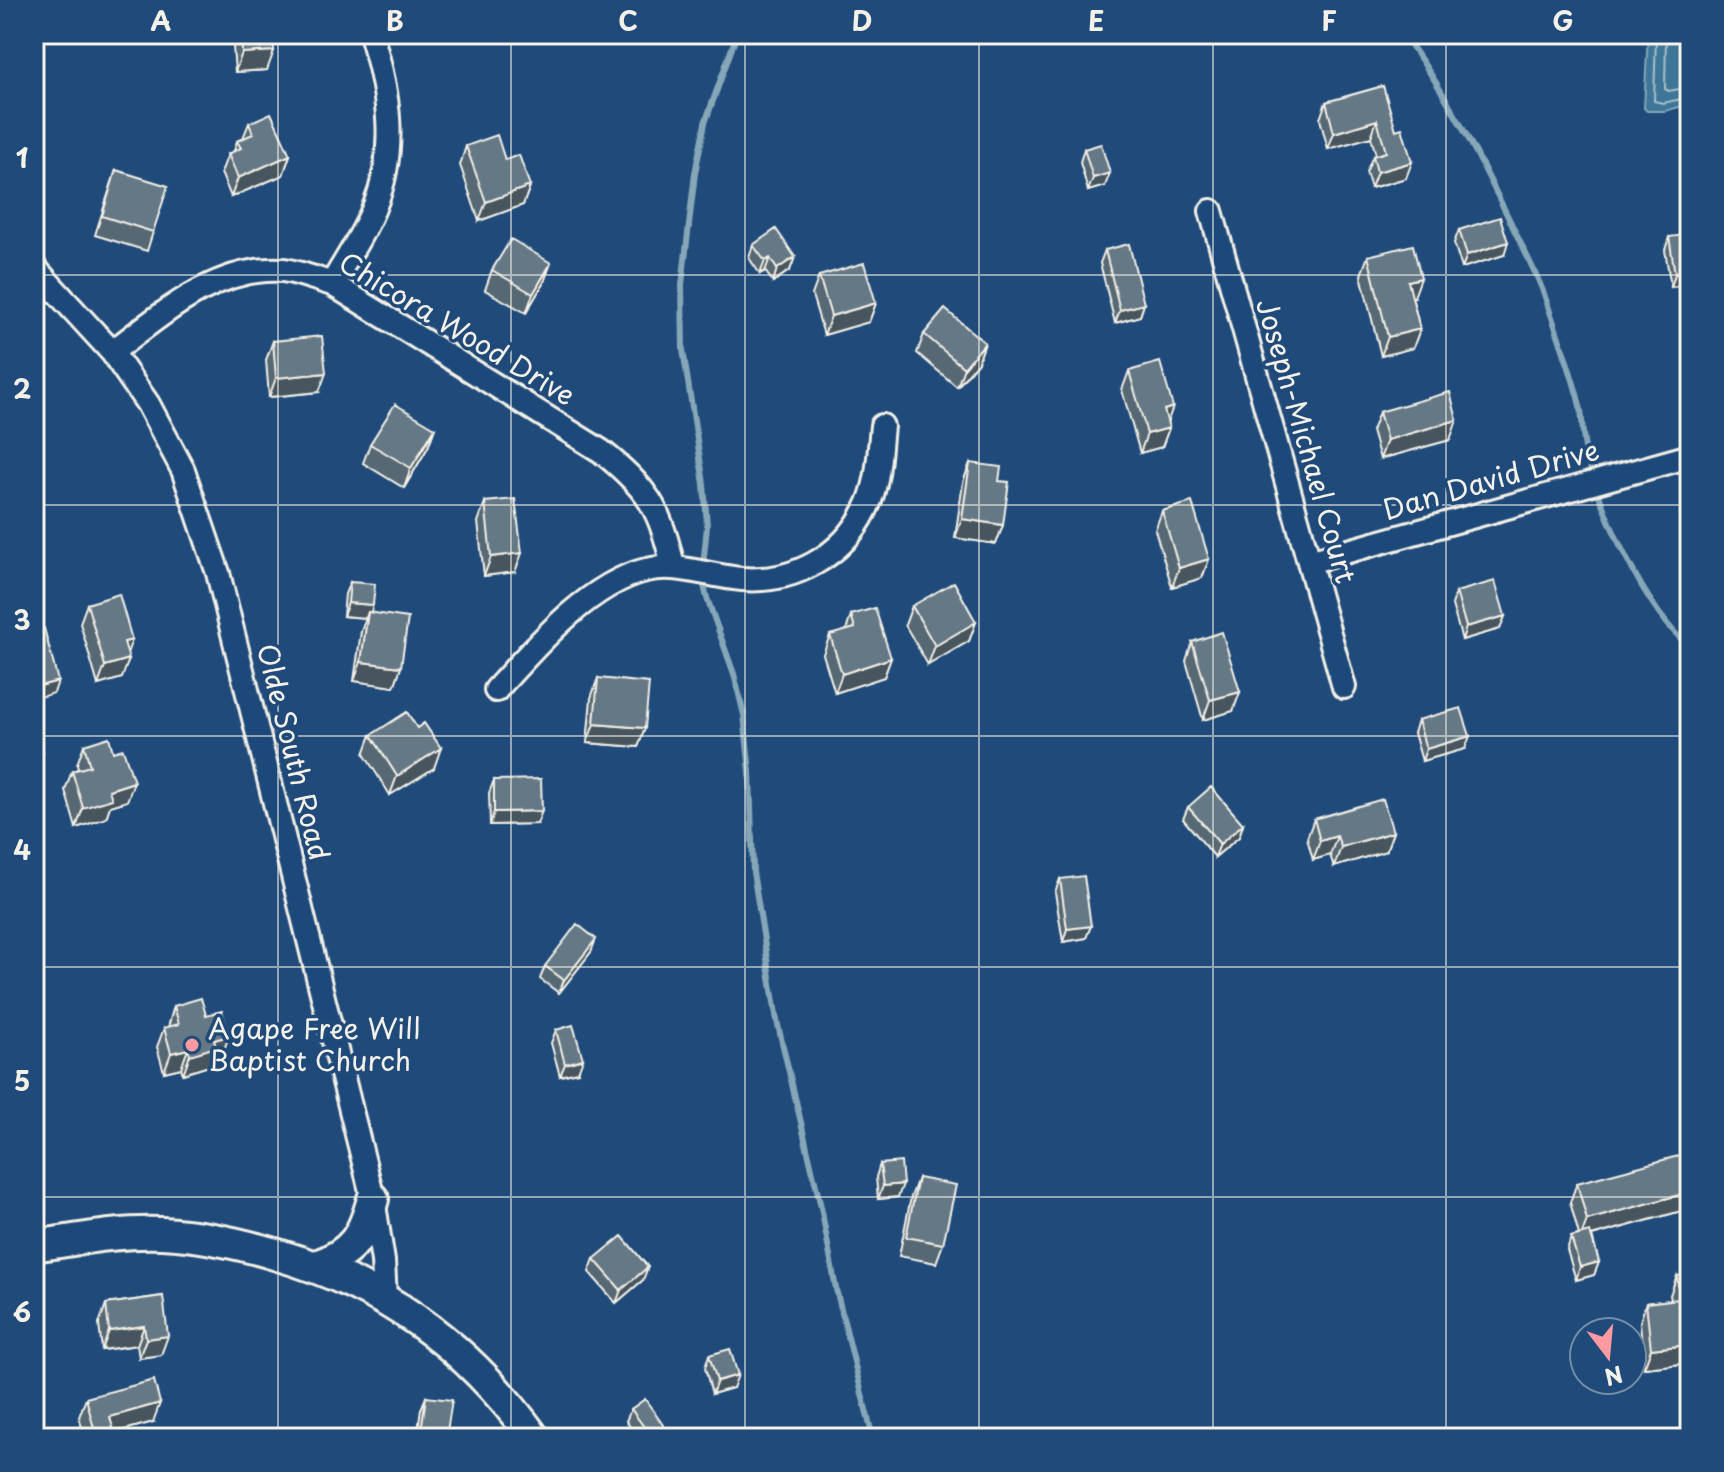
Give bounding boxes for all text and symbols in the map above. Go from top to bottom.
text: A [151,1,171,40]
text: B [386,1,404,40]
text: C [618,1,638,40]
text: D [852,1,872,40]
text: E [1088,1,1104,40]
text: F [1321,1,1337,40]
text: G [1552,1,1574,40]
text: 1 [16,138,28,177]
street label: Chicora Wood Drive [331,240,584,415]
street label: Joseph-Michael Court [1246,293,1369,588]
text: 2 [13,369,31,408]
street label: Dan David Drive [1377,427,1604,530]
text: 3 [13,600,31,639]
street label: Olde South Road [247,639,342,865]
text: 4 [13,830,31,869]
place label: Agape Free Will Baptist Church [208,1006,421,1081]
marker: Agape Free Will Baptist Church [183,1036,201,1054]
text: 5 [14,1061,30,1100]
text: 6 [13,1292,31,1331]
north arrow [1568,1316,1648,1396]
text: N [1601,1358,1627,1395]

